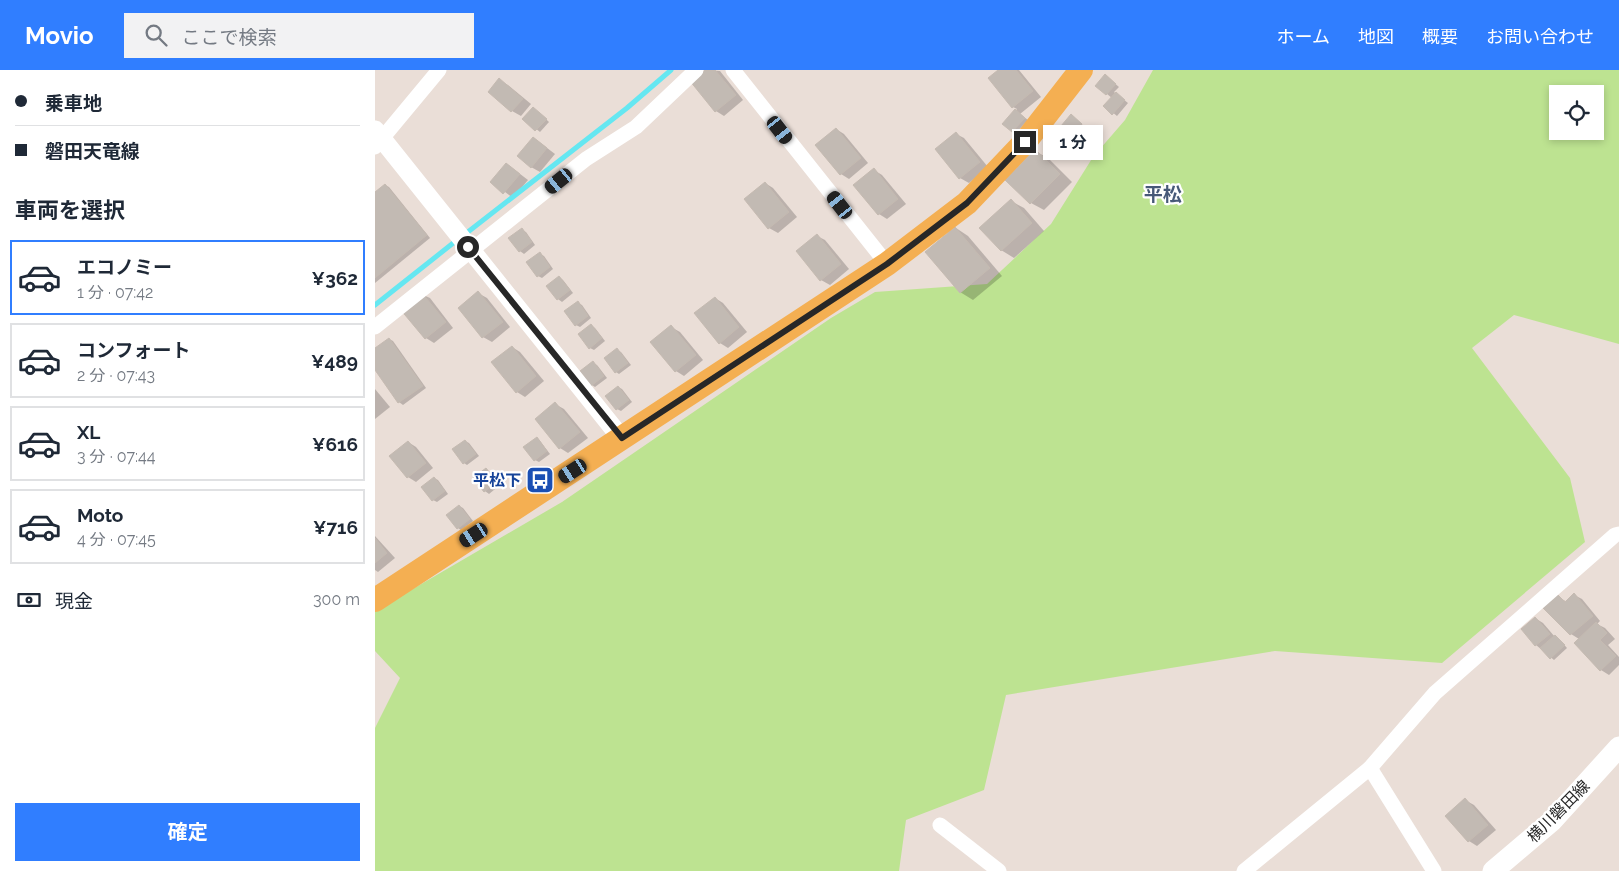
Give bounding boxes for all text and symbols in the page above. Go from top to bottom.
search box [124,13,474,58]
text: Movio [25,21,94,50]
icon: search [142,21,170,49]
text: ここで検索 [182,26,277,48]
text: ホーム [1277,26,1330,47]
text: 地図 [1358,26,1394,47]
text: 概要 [1422,26,1458,47]
text: お問い合わせ [1486,26,1594,47]
map controls [1549,85,1604,140]
button: locate [1549,85,1604,140]
text: 乗車地 [45,92,102,114]
car [764,114,795,146]
callout: 1 分 [1043,124,1103,160]
route end [1014,131,1036,153]
text: 1 分 [1059,133,1087,152]
text: 磐田天竜線 [45,140,140,162]
car [542,166,575,196]
district label: 平松 [1144,183,1182,205]
car [824,189,855,221]
text: 車両を選択 [15,197,125,223]
route start [457,236,479,258]
icon: car [17,255,62,300]
text: エコノミー [77,256,172,278]
text: ¥362 [312,267,358,289]
text: 1 分 · 07:42 [77,283,153,302]
icon: car [17,338,62,383]
text: コンフォート [77,339,190,361]
text: ¥489 [311,350,358,372]
text: 2 分 · 07:43 [77,366,155,385]
icon: car [17,421,62,466]
text: XL [77,421,100,443]
text: ¥616 [312,433,358,455]
text: 3 分 · 07:44 [77,447,156,466]
car [556,457,589,485]
bus stop icon: 平松下 [525,465,555,495]
place label: 平松下 [473,471,521,490]
icon: car [17,504,62,549]
text: Moto [77,504,123,526]
text: ¥716 [313,516,358,538]
car [457,521,490,549]
text: 4 分 · 07:45 [77,530,156,549]
icon: cash [15,586,43,614]
text: 現金 [55,590,93,612]
text: 300 m [313,590,360,609]
street label: 横川磐田線 [1523,776,1593,846]
button: 確定 [15,803,360,861]

